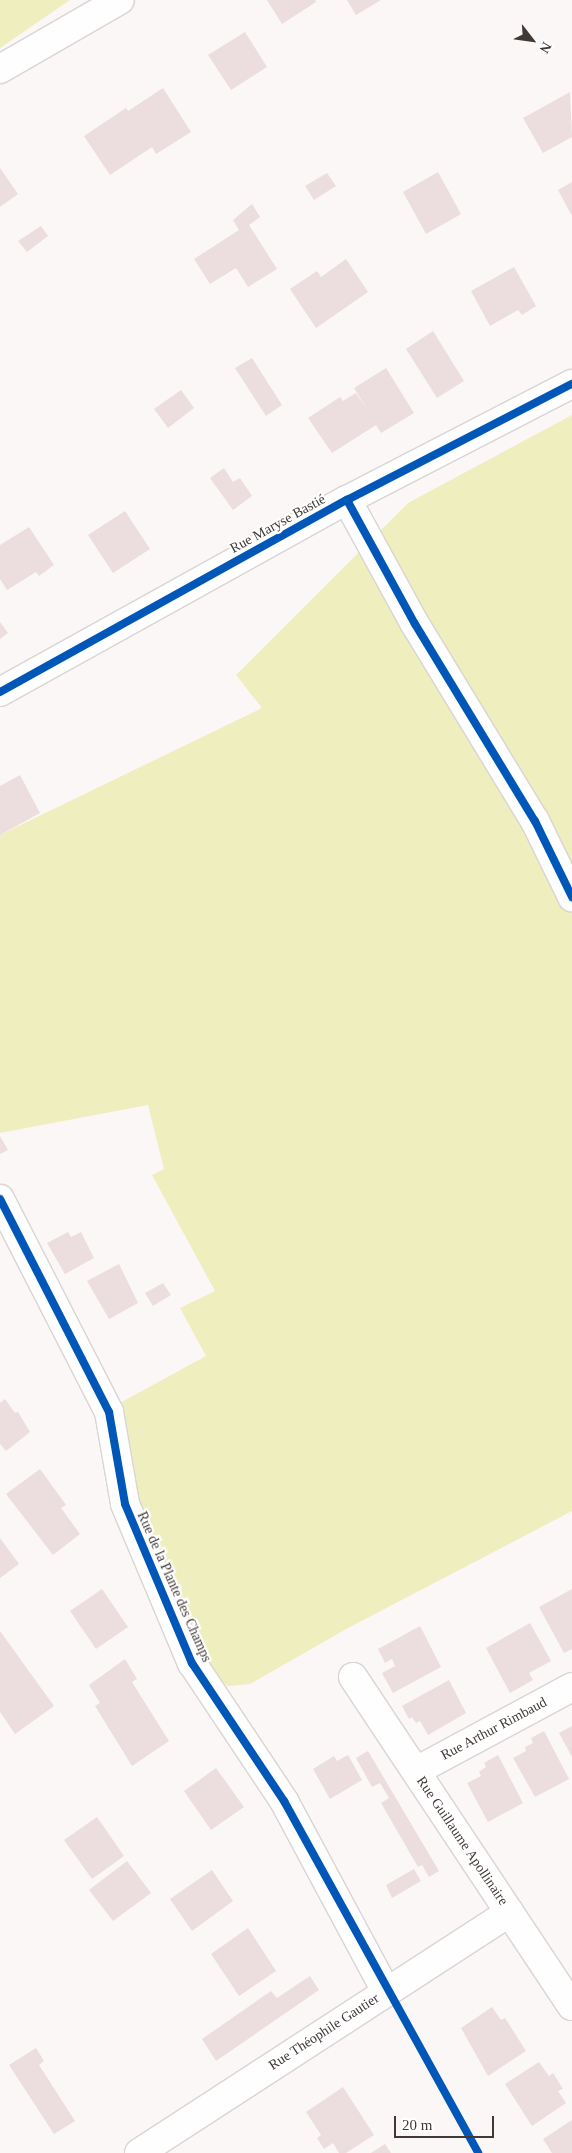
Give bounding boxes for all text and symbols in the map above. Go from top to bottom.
north arrow [507,15,557,65]
text: N [536,40,554,56]
street label: Rue Maryse Bastié [227,491,329,557]
street label: Rue de la Plante des Champs [133,1509,215,1665]
street label: Rue Arthur Rimbaud [438,1694,550,1764]
street label: Rue Guillaume Apollinaire [412,1773,512,1909]
street label: Rue Théophile Gautier [266,1990,382,2074]
scale bar [397,2106,497,2138]
text: 20 m [402,2117,432,2133]

